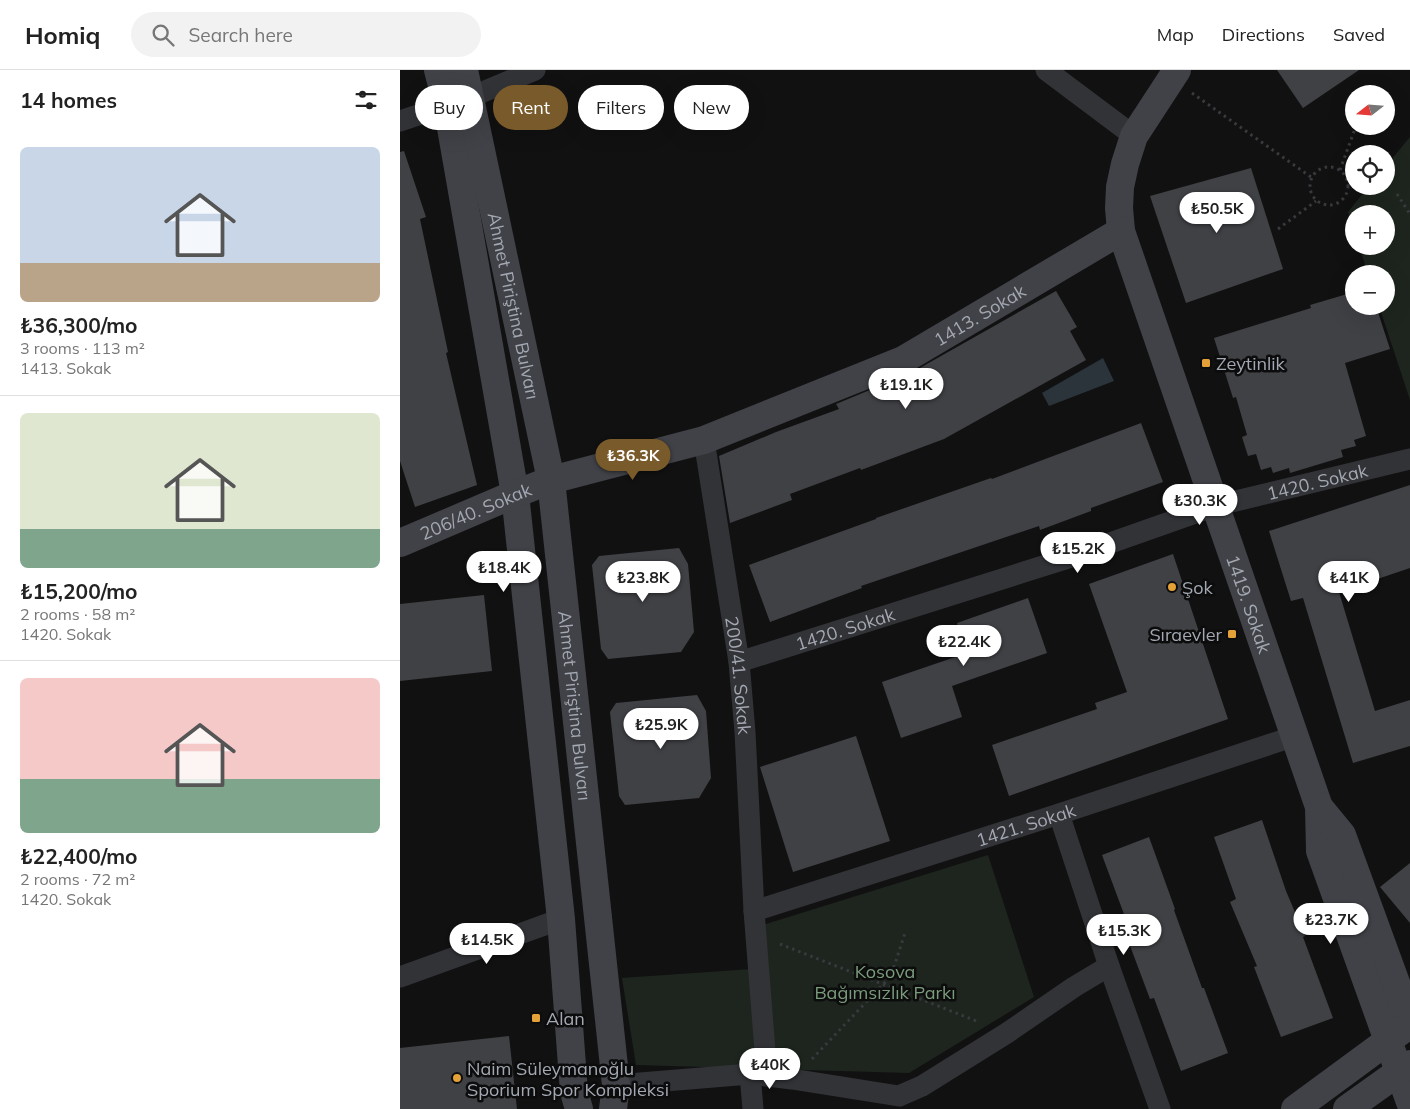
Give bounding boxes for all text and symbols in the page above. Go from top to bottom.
search box [131,12,481,57]
text: Homiq [25,20,101,50]
icon: search [149,21,177,49]
text: Search here [189,23,293,47]
text: Map [1157,23,1194,46]
text: Directions [1222,23,1305,46]
text: Saved [1333,23,1385,46]
chip: Buy [415,85,483,130]
chip: Rent [493,85,568,130]
chip: Filters [578,85,664,130]
chip: New [674,85,749,130]
north arrow [1345,85,1395,135]
map controls [1345,85,1395,315]
icon: filters [352,86,380,114]
text: 14 homes [20,87,117,113]
button: locate [1345,145,1395,195]
icon: home [155,180,245,270]
pin: ₺50.5K [1176,191,1258,234]
text: ₺50.5K [1190,198,1244,218]
button: + [1345,205,1395,255]
street label: Ahmet Piriştina Bulvarı [483,210,545,401]
button: − [1345,265,1395,315]
street label: 1413. Sokak [929,278,1030,351]
text: ₺36,300/mo [20,312,138,338]
text: 3 rooms · 113 m² [20,338,145,358]
place label: Zeytinlik [1216,352,1286,375]
marker: Zeytinlik [1200,357,1212,369]
text: 1413. Sokak [20,358,111,378]
pin: ₺19.1K [865,368,947,410]
text: ₺19.1K [879,374,933,394]
pin: ₺36.3K [592,438,674,481]
icon: home [155,445,245,535]
text: ₺36.3K [606,445,660,465]
street label: 1420. Sokak [1264,458,1370,505]
street label: 206/40. Sokak [416,477,535,545]
pin: ₺30.3K [1159,484,1241,526]
text: ₺30.3K [1173,490,1227,510]
pin: ₺15.2K [1037,532,1119,574]
text: ₺15.2K [1051,538,1105,558]
pin: ₺18.4K [463,550,545,593]
street label: 1419. Sokak [1222,551,1277,657]
text: ₺18.4K [477,557,531,577]
pin: ₺23.8K [602,560,684,603]
pin: ₺41K [1319,560,1379,603]
text: ₺23.8K [616,567,670,587]
text: ₺41K [1329,567,1369,587]
place label: Şok [1182,576,1213,599]
text: ₺15,200/mo [20,578,138,604]
marker: Şok [1166,581,1178,593]
street label: 1420. Sokak [792,602,898,655]
text: 2 rooms · 58 m² [20,604,135,624]
street label: Ahmet Piriştina Bulvarı [554,609,597,802]
street label: 200/41. Sokak [720,615,757,736]
place label: Sıraevler [1149,623,1222,646]
text: 1420. Sokak [20,624,111,644]
pin: ₺22.4K [923,624,1005,667]
marker: Sıraevler [1226,628,1238,640]
text: ₺22.4K [937,631,991,651]
pin: ₺25.9K [620,708,702,750]
icon: home [155,710,245,800]
text: ₺25.9K [634,714,688,734]
street label: 1421. Sokak [973,798,1079,851]
text: ₺22,400/mo [20,843,138,869]
text: 2 rooms · 72 m² [20,869,135,889]
text: 1420. Sokak [20,889,111,909]
pin: ₺23.7K [1290,902,1372,945]
text: ₺23.7K [1304,909,1358,929]
pin: ₺15.3K [1083,914,1165,956]
text: ₺15.3K [1097,920,1151,940]
pin: ₺14.5K [446,922,528,965]
text: ₺14.5K [460,929,514,949]
park label: Kosova Bağımsızlık Parkı [814,960,956,1004]
place label: Alan [546,1007,585,1030]
marker: Alan [530,1012,542,1024]
pin: ₺40K [740,1048,800,1090]
text: ₺40K [750,1054,790,1074]
place label: Naim Süleymanoğlu Sporium Spor Kompleksi [467,1057,669,1101]
marker: Naim Süleymanoğlu Sporium Spor Kompleksi [451,1072,463,1084]

